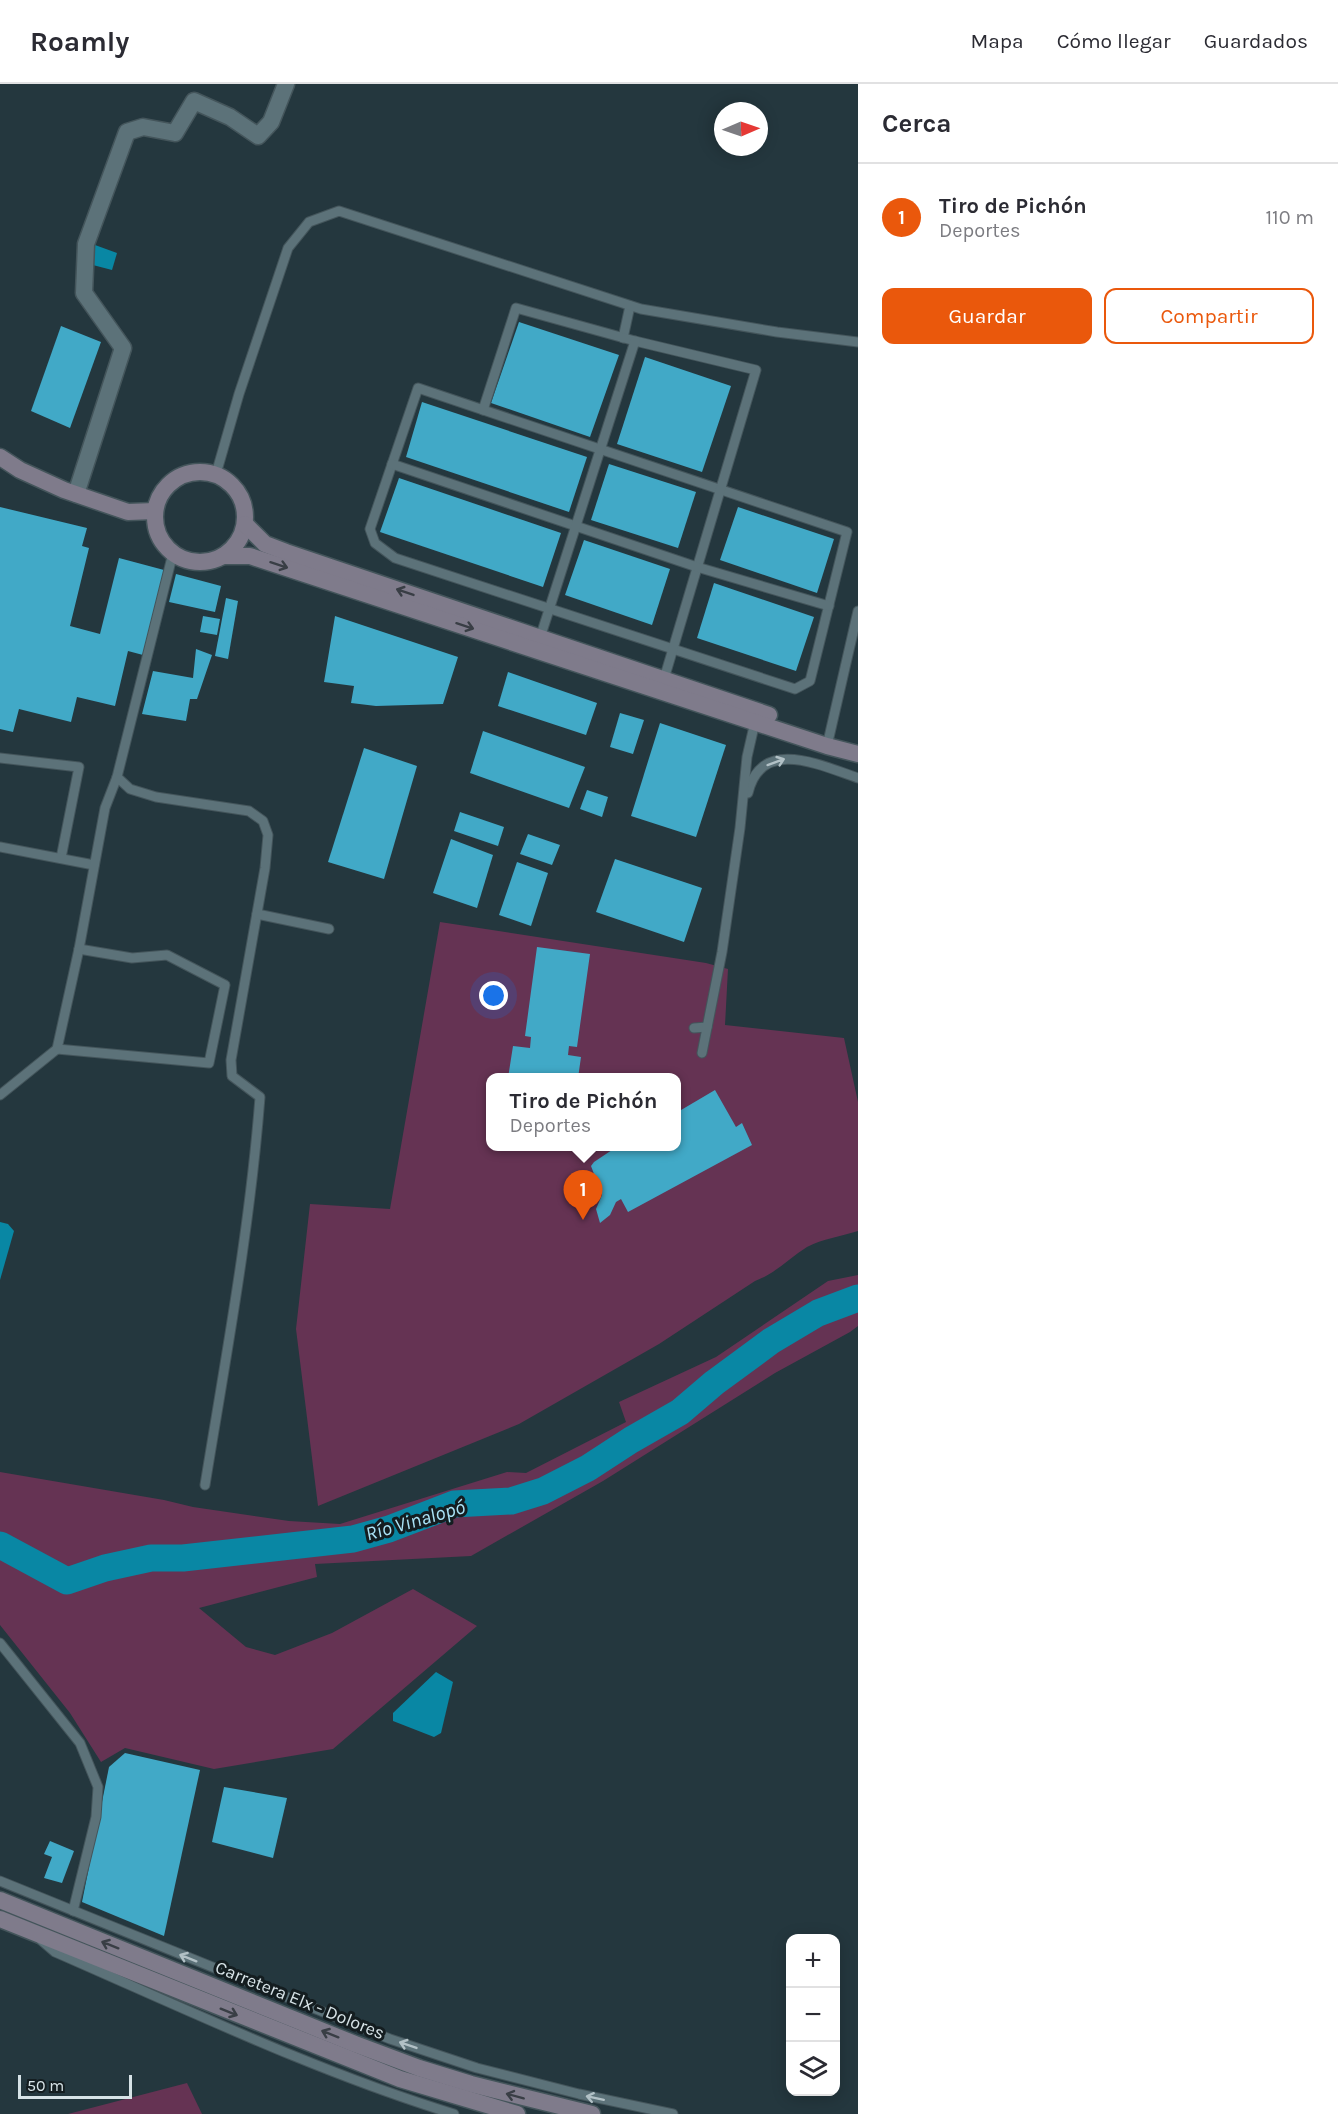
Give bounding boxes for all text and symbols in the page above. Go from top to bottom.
text: Roamly [30,25,129,58]
text: Mapa [970,29,1024,53]
text: Cómo llegar [1057,29,1171,53]
text: Guardados [1204,29,1308,53]
north arrow [714,102,768,156]
text: Cerca [882,108,951,139]
text: Tiro de Pichón [939,193,1087,219]
text: 1 [898,206,905,229]
text: 110 m [1265,206,1314,229]
text: Deportes [939,219,1021,242]
button: Guardar [882,288,1092,344]
button: Compartir [1104,288,1314,344]
one-way arrow [269,561,288,572]
one-way arrow [396,586,415,597]
one-way arrow [455,622,474,633]
one-way arrow [766,756,784,767]
your location [479,981,508,1010]
popup [486,1073,681,1151]
text: Tiro de Pichón [510,1088,657,1114]
text: Deportes [510,1114,591,1137]
pin: 1 [564,1170,602,1220]
water label: Río Vinalopó [363,1495,468,1546]
map controls [786,1934,840,2096]
button: + [786,1934,840,1988]
one-way arrow [102,1939,120,1950]
one-way arrow [179,1951,197,1962]
street label: Carretera Elx - Dolores [212,1956,388,2044]
button: − [786,1988,840,2042]
one-way arrow [220,2007,238,2018]
one-way arrow [321,2028,340,2039]
one-way arrow [399,2039,418,2050]
button: layers [786,2042,840,2096]
scale bar [18,2072,132,2100]
text: 50 m [27,2076,64,2095]
one-way arrow [506,2089,525,2101]
one-way arrow [586,2091,605,2103]

